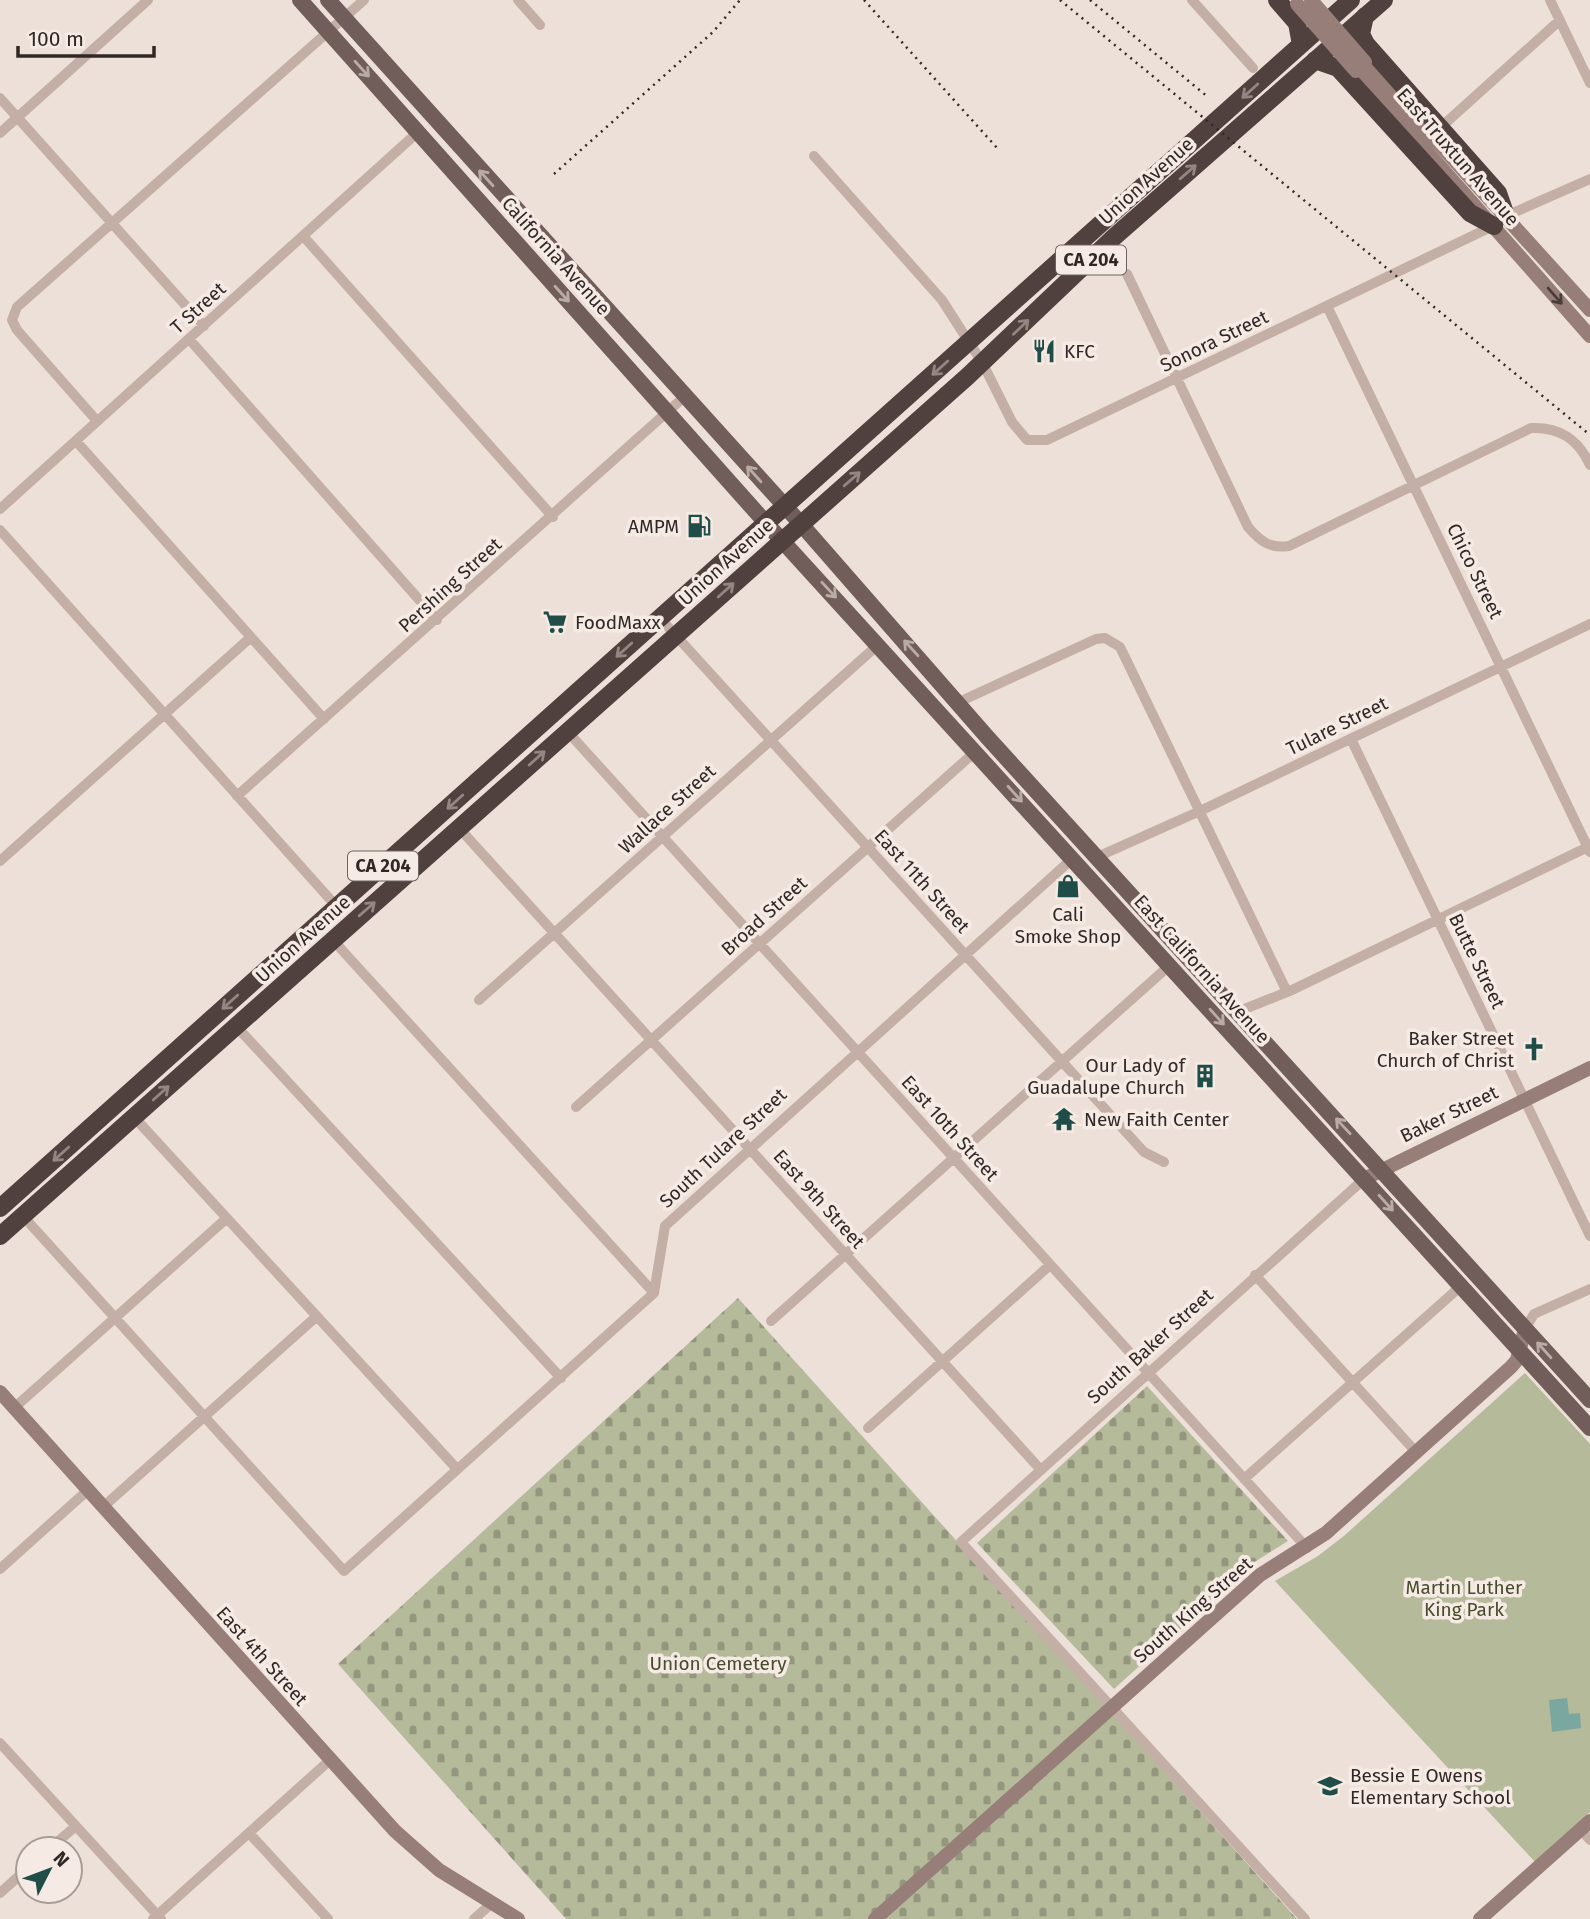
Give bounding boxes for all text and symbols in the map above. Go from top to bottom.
scale bar [18,14,154,58]
text: 100 m [28,26,84,52]
one-way arrow [353,60,370,77]
one-way arrow [1241,83,1259,99]
street label: East Truxtun Avenue [1392,83,1524,231]
street label: Union Avenue [1094,133,1198,229]
one-way arrow [1179,164,1197,180]
one-way arrow [478,170,495,187]
street label: California Avenue [497,192,615,320]
road number: CA 204 [1056,246,1126,274]
street label: T Street [166,277,230,339]
one-way arrow [554,285,570,303]
one-way arrow [1547,287,1563,305]
street label: Sonora Street [1156,305,1272,377]
one-way arrow [1012,318,1029,335]
restaurant icon: KFC [1030,337,1058,365]
place label: KFC [1064,340,1095,363]
one-way arrow [931,360,949,376]
one-way arrow [746,466,763,483]
one-way arrow [843,471,861,487]
fuel station icon: AMPM [685,512,713,540]
street label: Union Avenue [674,514,778,610]
place label: AMPM [628,515,679,538]
street label: Chico Street [1442,520,1508,623]
street label: Pershing Street [394,533,506,637]
one-way arrow [820,581,837,598]
one-way arrow [717,582,735,598]
supermarket icon: FoodMaxx [541,608,569,636]
place label: FoodMaxx [575,611,662,634]
one-way arrow [903,640,919,658]
one-way arrow [615,642,633,658]
street label: Tulare Street [1283,692,1391,760]
one-way arrow [528,750,546,766]
street label: Wallace Street [614,759,720,858]
one-way arrow [1007,785,1023,803]
one-way arrow [446,793,464,809]
street label: East 11th Street [869,824,975,938]
road number: CA 204 [348,852,418,880]
street label: Broad Street [716,871,812,961]
shop icon: Cali Smoke Shop [1054,872,1082,900]
street label: East California Avenue [1129,890,1275,1048]
street label: Union Avenue [251,891,355,987]
one-way arrow [358,901,376,917]
place label: Cali Smoke Shop [1015,903,1121,948]
street label: Butte Street [1444,910,1510,1012]
one-way arrow [221,994,239,1010]
one-way arrow [1209,1008,1225,1026]
place label: Baker Street Church of Christ [1377,1027,1514,1072]
church icon: Baker Street Church of Christ [1520,1035,1548,1063]
place label: Our Lady of Guadalupe Church [1027,1054,1187,1099]
building icon: Our Lady of Guadalupe Church [1191,1062,1219,1090]
street label: East 10th Street [897,1070,1004,1186]
street label: Baker Street [1396,1080,1502,1148]
street label: South Tulare Street [655,1083,791,1213]
one-way arrow [152,1085,170,1101]
temple icon: New Faith Center [1050,1105,1078,1133]
place label: New Faith Center [1084,1108,1230,1131]
one-way arrow [1335,1117,1351,1135]
street label: East 9th Street [768,1145,870,1253]
one-way arrow [52,1146,70,1162]
one-way arrow [1378,1194,1395,1211]
street label: South Baker Street [1082,1283,1218,1409]
one-way arrow [1536,1341,1552,1359]
street label: South King Street [1129,1552,1257,1668]
park label: Martin Luther King Park [1406,1576,1523,1621]
street label: East 4th Street [211,1602,313,1710]
park label: Union Cemetery [649,1652,787,1675]
place label: Bessie E Owens Elementary School [1350,1764,1511,1809]
school or university icon: Bessie E Owens Elementary School [1316,1772,1344,1800]
north arrow [14,1835,84,1905]
text: N [48,1847,74,1871]

